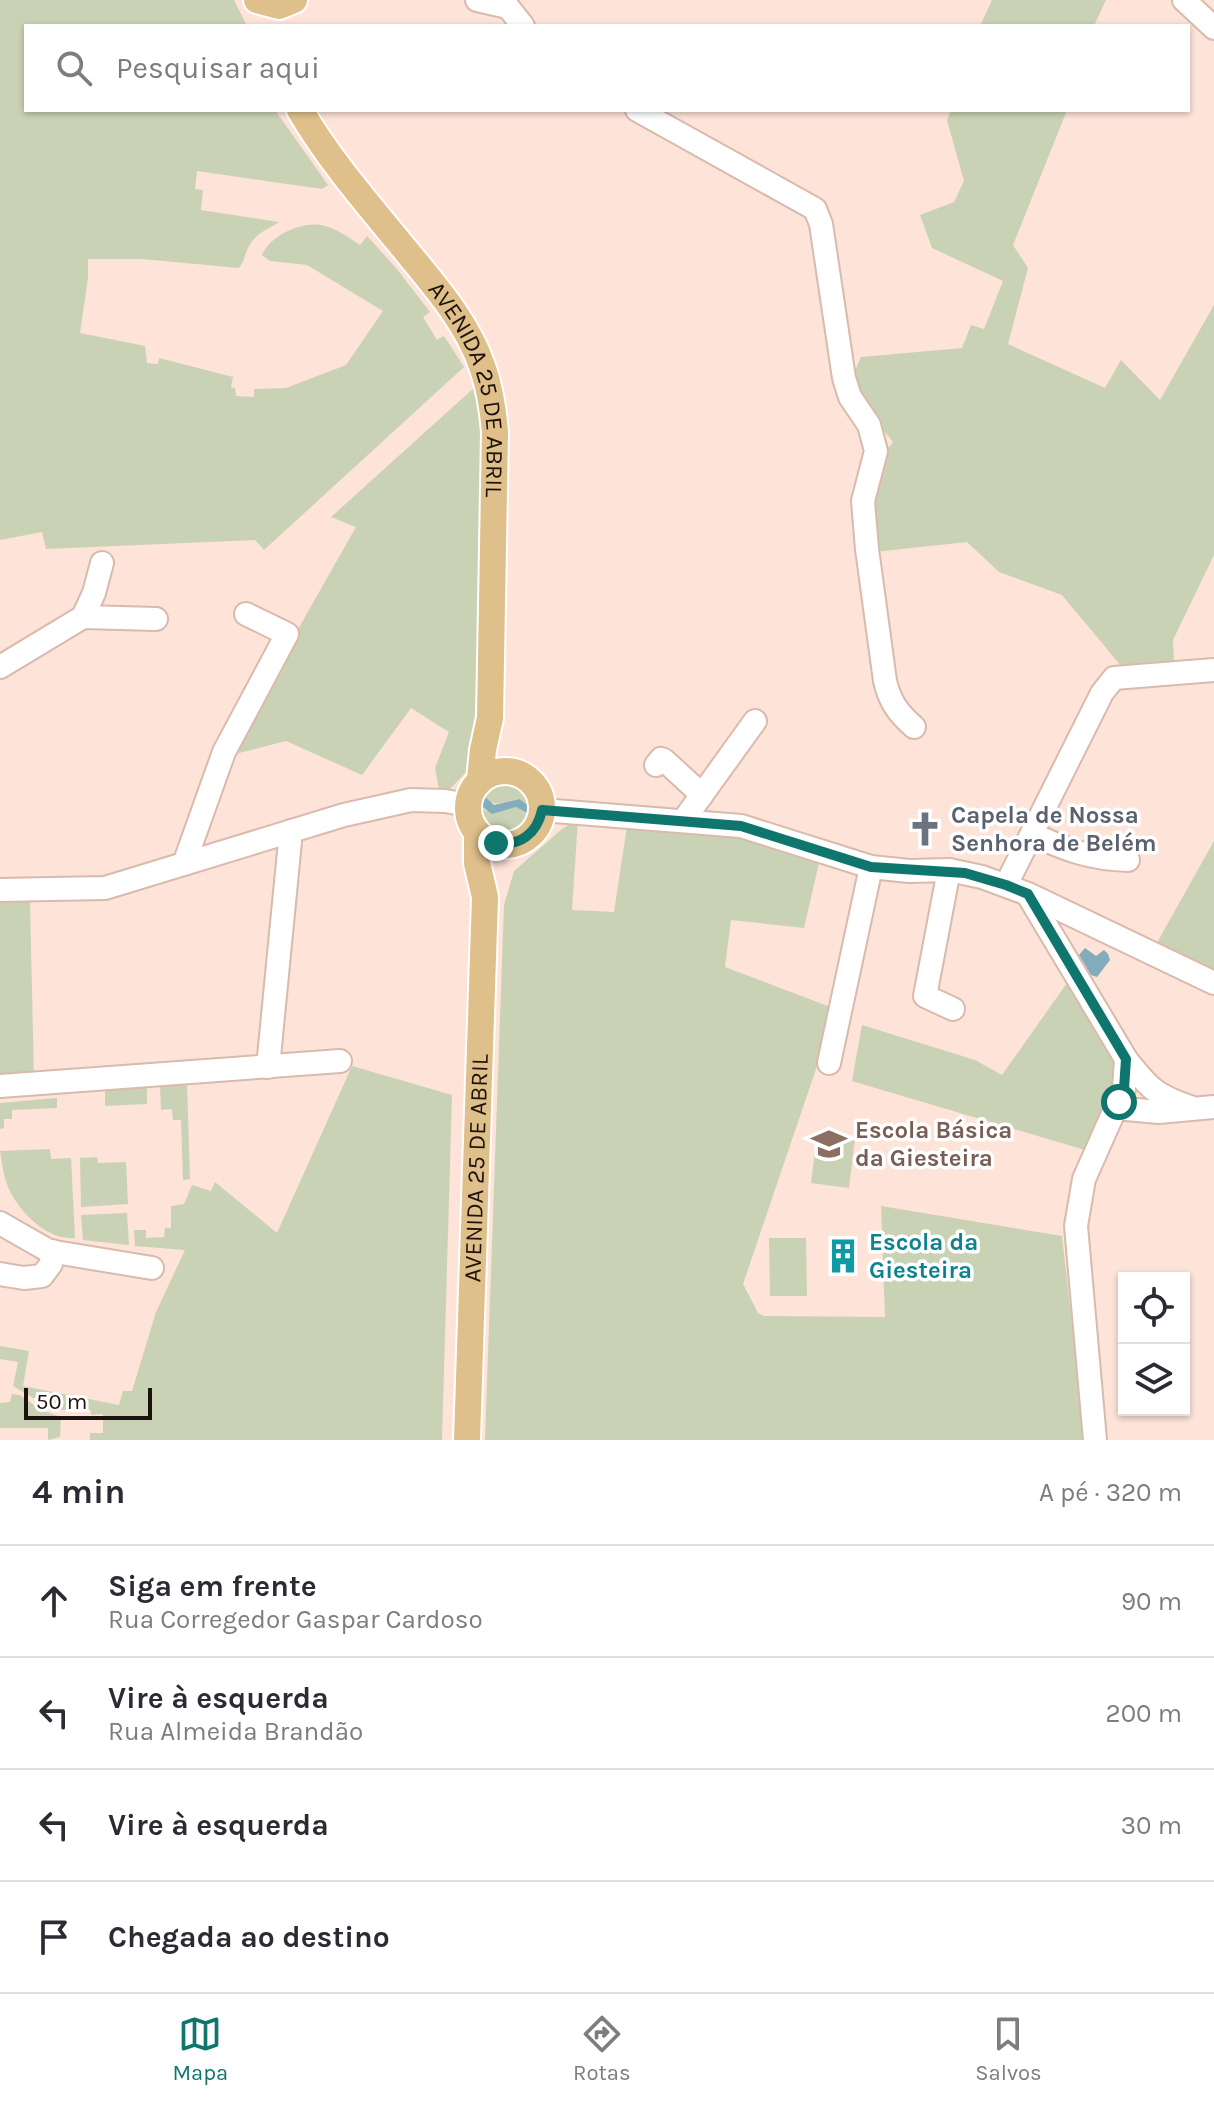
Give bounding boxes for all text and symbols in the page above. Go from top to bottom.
search box [24,24,1190,112]
icon: search [52,46,96,90]
text: Pesquisar aqui [116,50,320,86]
street label: AVENIDA 25 DE ABRIL [422,276,509,498]
place label: Capela de Nossa Senhora de Belém [951,801,1157,857]
church icon: Capela de Nossa Senhora de Belém [906,810,944,848]
route end [478,825,514,861]
street label: AVENIDA 25 DE ABRIL [458,1053,494,1283]
route start [1101,1084,1137,1120]
place label: Escola Básica da Giesteira [855,1116,1012,1172]
school or university icon: Escola Básica da Giesteira [810,1125,848,1163]
place label: Escola da Giesteira [869,1228,978,1284]
building icon: Escola da Giesteira [824,1237,862,1275]
map controls [1118,1272,1190,1416]
button: locate [1118,1272,1190,1344]
button: layers [1118,1344,1190,1416]
scale bar [24,1384,152,1420]
text: 50 m [36,1389,87,1415]
text: 4 min [32,1472,125,1512]
text: A pé · 320 m [1039,1477,1182,1508]
text: Siga em frente [108,1568,317,1604]
icon: ahead [32,1579,76,1623]
text: 90 m [1121,1586,1182,1617]
text: Rua Corregedor Gaspar Cardoso [108,1604,483,1635]
text: Vire à esquerda [108,1680,329,1716]
icon: left [32,1691,76,1735]
text: 200 m [1106,1698,1182,1729]
text: Rua Almeida Brandão [108,1716,363,1747]
icon: left [32,1803,76,1847]
text: Vire à esquerda [108,1807,329,1843]
text: 30 m [1121,1810,1182,1841]
icon: arrive [32,1915,76,1959]
text: Chegada ao destino [108,1919,390,1955]
tab: Mapa [172,2012,228,2086]
tab: Rotas [573,2012,630,2086]
tab: Salvos [975,2012,1042,2086]

